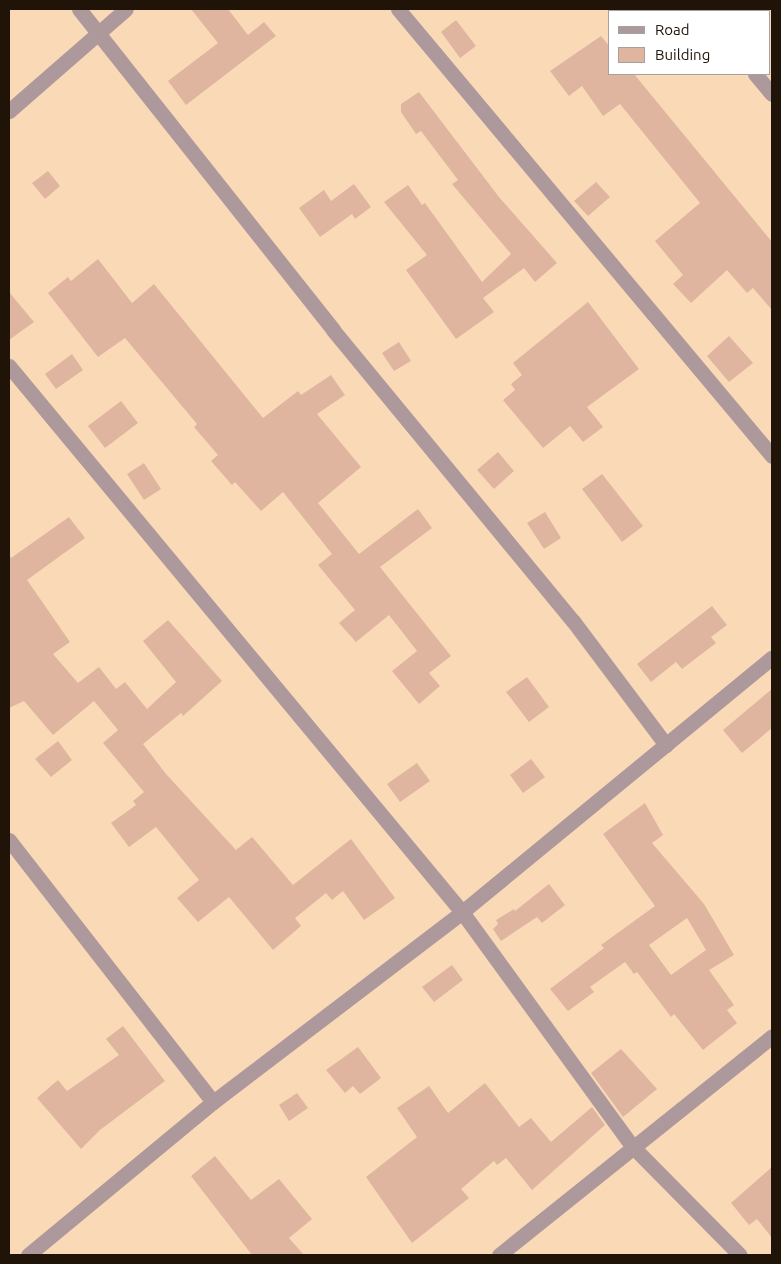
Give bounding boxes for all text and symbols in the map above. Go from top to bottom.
legend [608,10,771,75]
text: Road [655,21,690,38]
text: Building [655,46,710,63]

